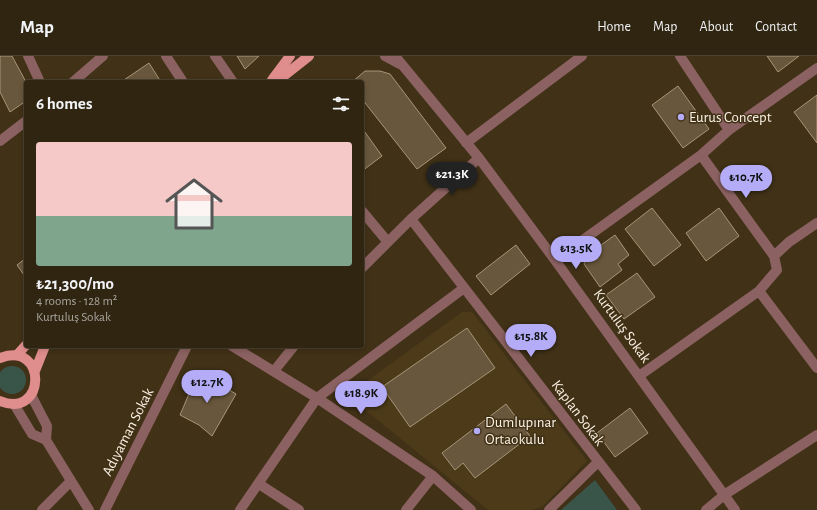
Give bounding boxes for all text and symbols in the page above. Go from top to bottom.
text: Map [20,18,54,37]
text: Home [597,20,631,34]
text: Map [653,20,677,34]
text: About [699,20,733,34]
text: Contact [755,20,797,34]
icon: filters [330,93,352,115]
text: 6 homes [36,95,92,112]
place label: Eurus Concept [689,110,772,125]
marker: Eurus Concept [676,112,686,122]
pin: ₺21.3K [419,162,485,196]
pin: ₺10.7K [713,165,779,199]
icon: home [158,168,230,240]
text: ₺21.3K [435,168,469,181]
text: ₺10.7K [729,171,763,184]
pin: ₺13.5K [543,236,609,270]
text: ₺13.5K [560,242,592,255]
text: ₺21,300/mo [36,275,114,292]
street label: Kurtuluş Sokak [590,287,654,366]
text: 4 rooms · 128 m² [36,295,117,308]
text: Kurtuluş Sokak [36,311,111,324]
pin: ₺15.8K [498,324,564,358]
text: ₺15.8K [514,330,548,343]
pin: ₺12.7K [174,370,240,404]
text: ₺12.7K [190,376,224,389]
street label: Kaplan Sokak [549,377,607,449]
pin: ₺18.9K [328,381,394,415]
street label: Adıyaman Sokak [99,386,157,478]
text: ₺18.9K [344,387,378,400]
place label: Dumlupınar Ortaokulu [485,415,556,447]
marker: Dumlupınar Ortaokulu [472,426,482,436]

